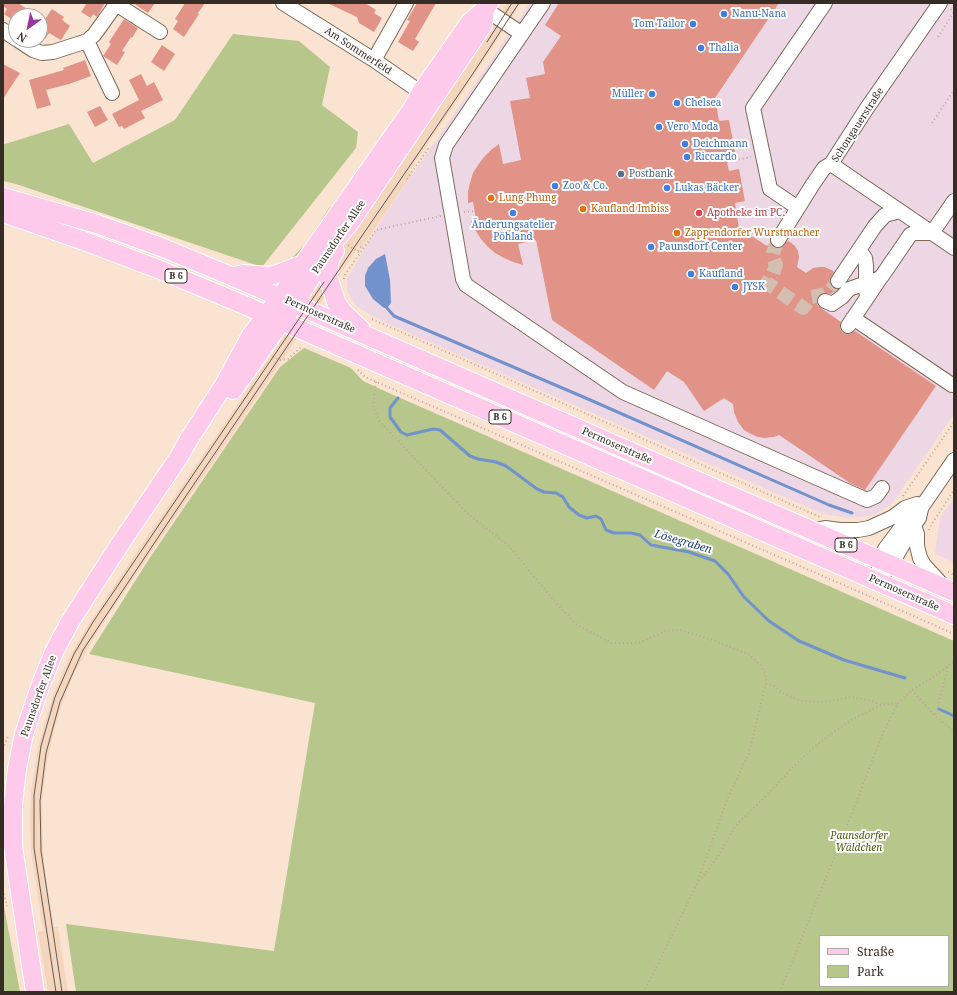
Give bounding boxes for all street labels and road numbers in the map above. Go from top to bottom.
street label: Am Sommerfeld [322,25,394,77]
street label: Schongauerstraße [829,86,887,164]
street label: Paunsdorfer Allee [310,198,368,276]
road number: B 6 [165,269,187,283]
street label: Permoserstraße [283,294,357,336]
road number: B 6 [489,410,511,424]
street label: Permoserstraße [580,425,654,467]
road number: B 6 [835,538,857,552]
street label: Permoserstraße [867,572,941,614]
street label: Paunsdorfer Allee [19,654,59,738]

